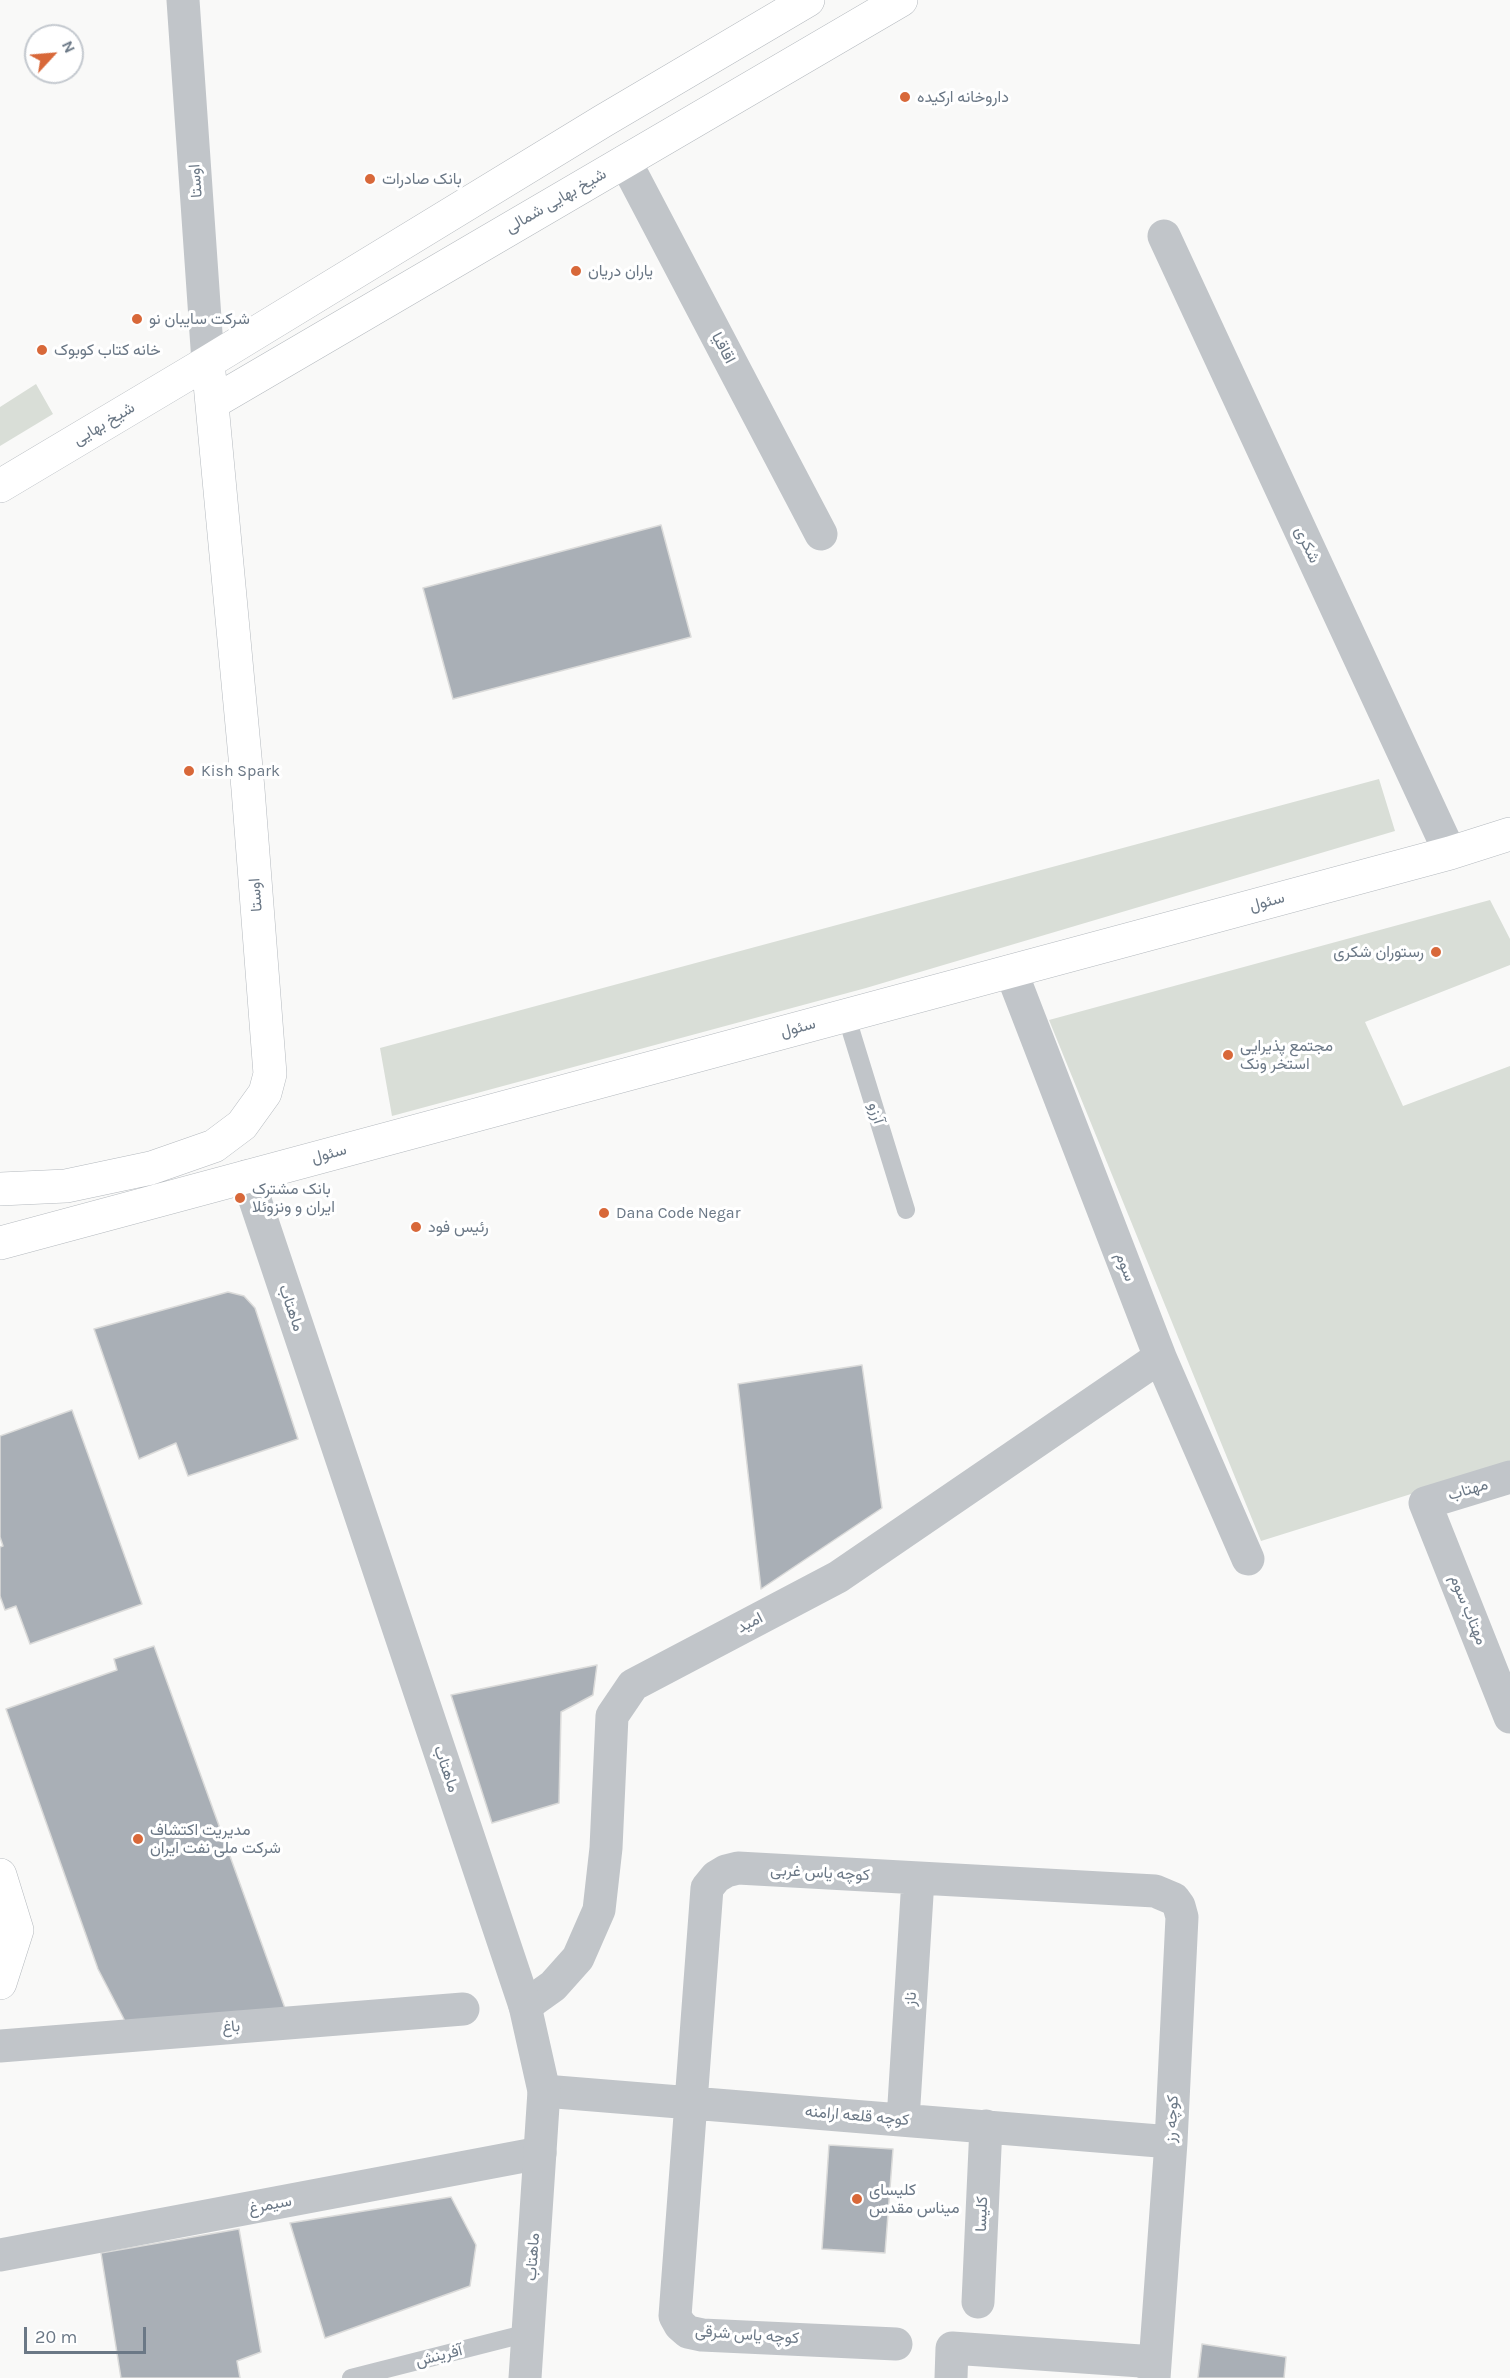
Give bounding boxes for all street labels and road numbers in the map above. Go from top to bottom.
street label: اوستا [185,163,207,199]
street label: شیخ بهایی شمالی [502,164,610,238]
street label: اقاقیا [707,329,739,367]
street label: شیخ بهایی [70,398,138,450]
street label: شکری [1290,524,1324,566]
street label: اوستا [245,877,267,913]
street label: سئول [1247,888,1287,916]
street label: سئول [778,1014,818,1042]
street label: آرزو [864,1100,888,1126]
street label: سئول [309,1140,349,1168]
street label: سوم [1111,1250,1139,1284]
street label: ماهتاب [274,1282,308,1334]
street label: مهتاب [1446,1475,1490,1505]
street label: مهتاب سوم [1445,1572,1491,1648]
street label: امید [734,1608,766,1638]
street label: ماهتاب [429,1743,463,1795]
street label: کوچه یاس غربی [770,1861,870,1885]
street label: ناز [901,1991,921,2007]
street label: باغ [221,2017,241,2037]
street label: کوچه رز [1161,2095,1183,2143]
street label: کوچه قلعه ارامنه [804,2102,910,2130]
street label: سیمرغ [247,2191,293,2219]
street label: کلیسا [972,2196,992,2232]
street label: ماهتاب [522,2232,544,2282]
street label: کوچه یاس شرقی [694,2322,800,2348]
street label: آفرینش [414,2341,464,2371]

